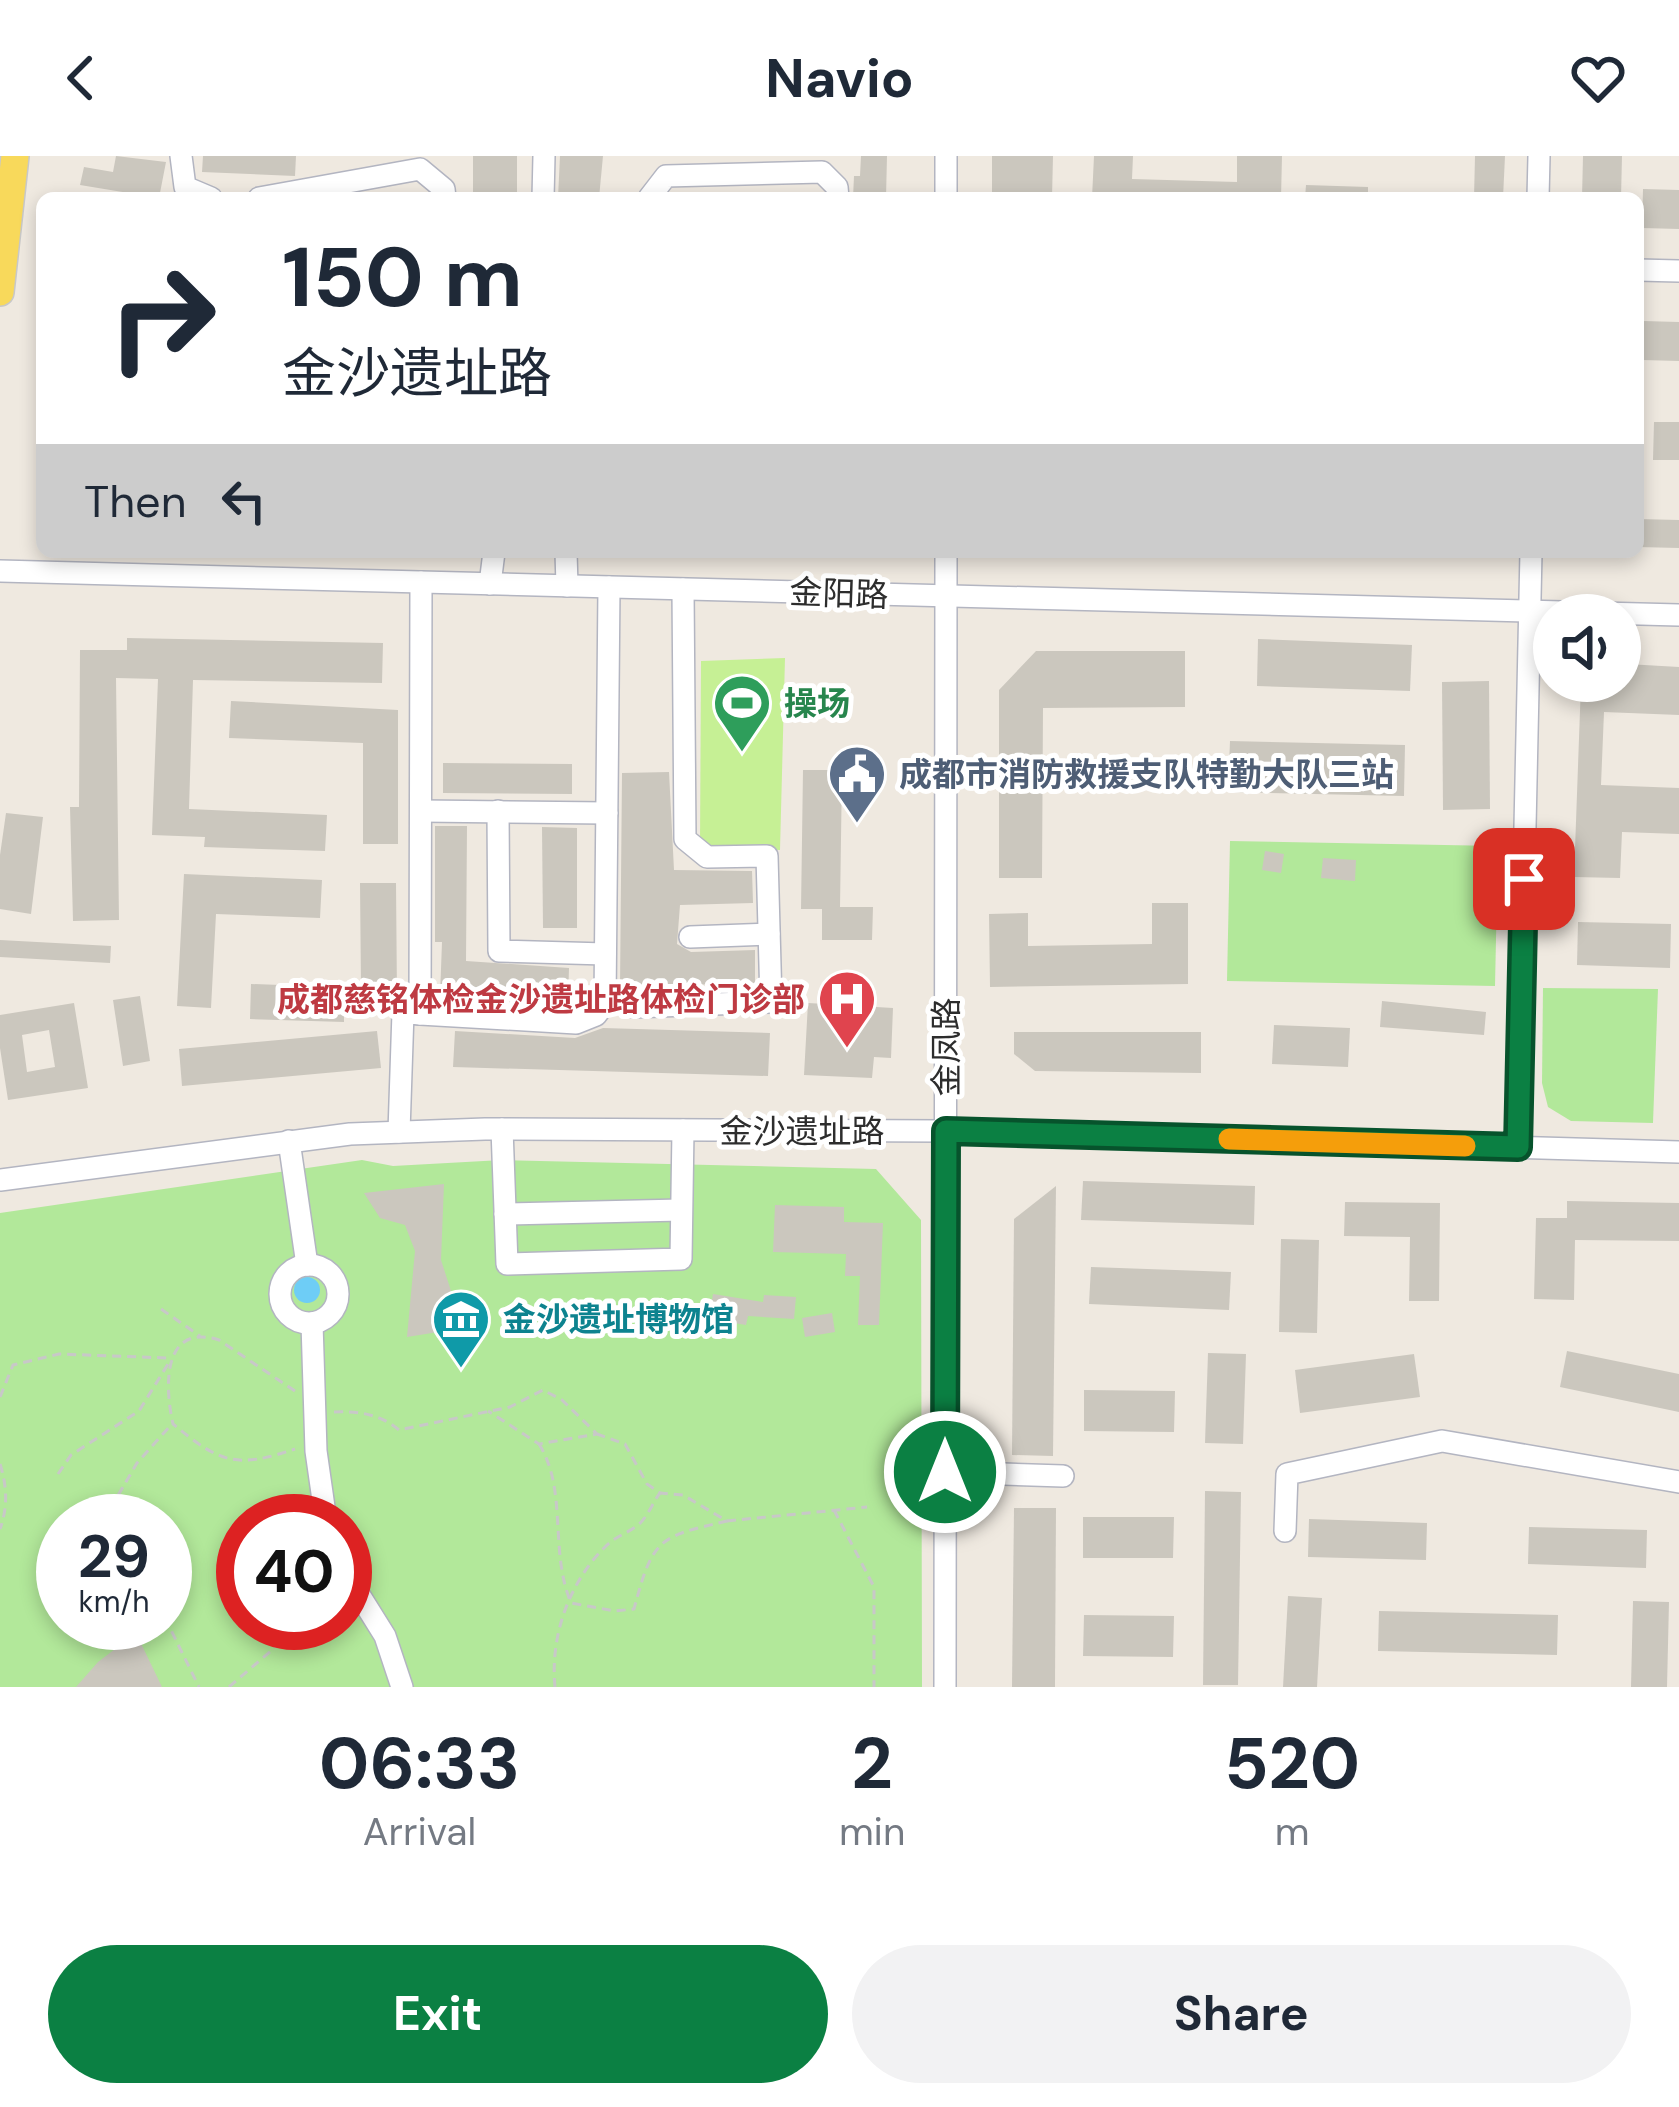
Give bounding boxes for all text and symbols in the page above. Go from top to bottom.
text: Navio [765,43,914,114]
icon: back [48,45,114,111]
icon: heart [1565,45,1631,111]
text: 150 m [282,223,523,332]
icon: right [84,240,240,396]
text: 金沙遗址路 [282,338,552,409]
icon: left [211,468,277,534]
text: Then [84,472,187,531]
street label: 金阳路 [789,570,889,617]
map controls [1533,594,1641,702]
button: sound [1533,594,1641,702]
sports icon: 操场 [711,672,773,754]
place label: 操场 [784,682,850,725]
public building icon: 成都市消防救援支队特勤大队三站 [826,743,888,825]
place label: 成都市消防救援支队特勤大队三站 [899,753,1394,796]
pin [1473,828,1575,930]
icon: arrive [1491,846,1557,912]
hospital icon: 成都慈铭体检金沙遗址路体检门诊部 [816,968,878,1050]
place label: 成都慈铭体检金沙遗址路体检门诊部 [277,978,805,1021]
street label: 金凤路 [925,998,968,1097]
street label: 金沙遗址路 [720,1110,885,1153]
museum icon: 金沙遗址博物馆 [430,1288,492,1370]
place label: 金沙遗址博物馆 [503,1298,734,1341]
position arrow [882,1409,1008,1535]
speed limit sign: 40 [216,1494,372,1650]
text: 29 [78,1517,150,1596]
text: km/h [79,1582,149,1621]
text: 06:33 [319,1717,520,1810]
text: 2 [851,1717,893,1810]
text: 520 [1224,1717,1360,1810]
text: Arrival [363,1806,476,1857]
text: min [839,1806,905,1857]
text: m [1275,1806,1310,1857]
button: Exit [48,1945,828,2083]
button: Share [852,1945,1631,2083]

